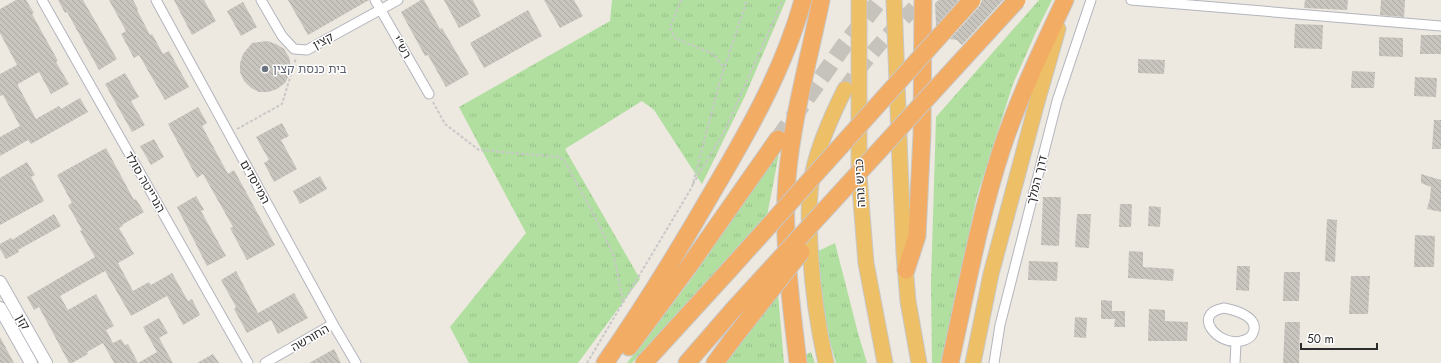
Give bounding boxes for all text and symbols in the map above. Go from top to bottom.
street label: קצין [309,28,337,54]
street label: רש"י [388,32,416,62]
place label: בית כנסת קצין [273,60,347,78]
marker: בית כנסת קצין [260,64,270,74]
street label: הנרייטה סולד [120,148,170,216]
street label: דרך המלך [1022,153,1052,207]
street label: המייסדים [235,157,275,207]
street label: כביש גהה [850,158,870,208]
street label: קזן [11,311,35,334]
street label: החורשה [288,320,332,356]
scale bar [1301,325,1377,351]
text: 50 m [1307,330,1334,348]

